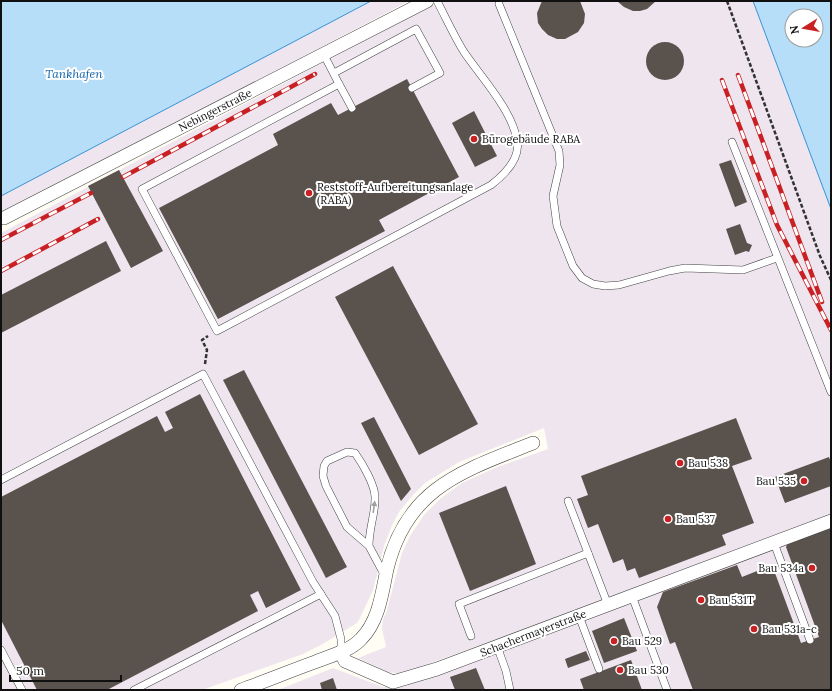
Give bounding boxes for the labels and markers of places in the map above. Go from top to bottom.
place label: Bürogebäude RABA [482,132,581,146]
marker: Bürogebäude RABA [469,134,479,144]
place label: Reststoff-Aufbereitungsanlage (RABA) [317,180,473,208]
marker: Reststoff-Aufbereitungsanlage (RABA) [304,188,314,198]
place label: Bau 538 [688,456,728,470]
marker: Bau 538 [675,458,685,468]
place label: Bau 535 [756,474,796,488]
marker: Bau 535 [799,476,809,486]
place label: Bau 537 [676,512,715,526]
marker: Bau 537 [663,514,673,524]
place label: Bau 534a [758,561,804,575]
marker: Bau 534a [807,563,817,573]
place label: Bau 531T [709,593,754,607]
marker: Bau 531T [696,595,706,605]
place label: Bau 531a-c [762,622,817,636]
marker: Bau 531a-c [749,624,759,634]
place label: Bau 529 [622,634,662,648]
marker: Bau 529 [609,636,619,646]
place label: Bau 530 [628,663,669,677]
marker: Bau 530 [615,665,625,675]

